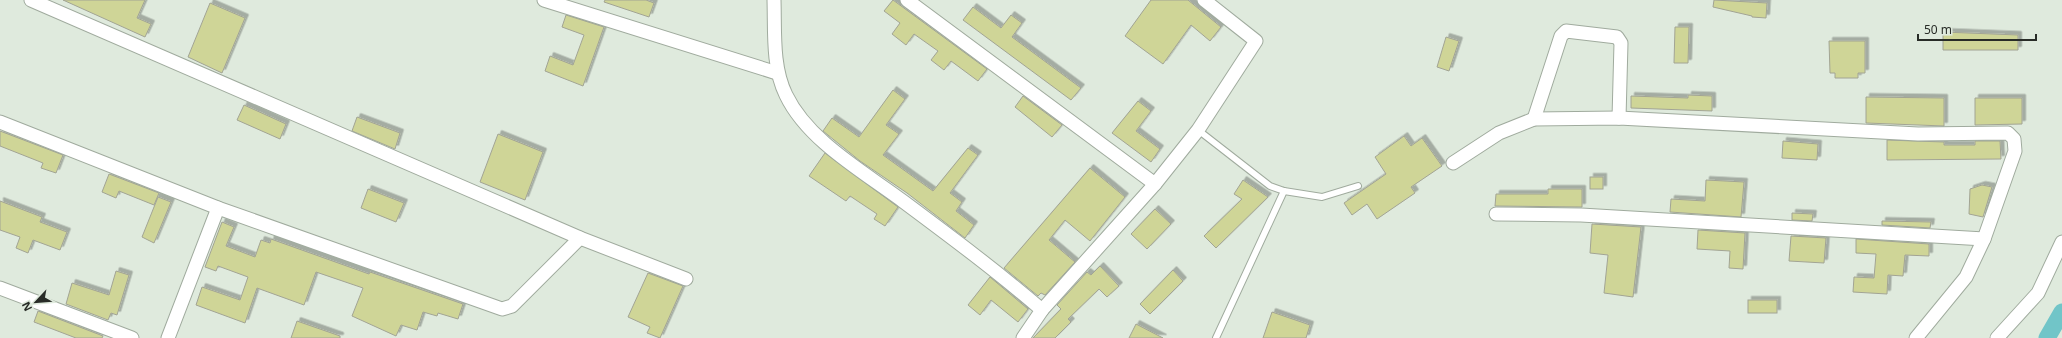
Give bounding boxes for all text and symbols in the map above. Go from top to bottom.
scale bar [1918,16,2036,42]
text: 50 m [1924,21,1952,38]
north arrow [16,282,56,322]
text: N [18,299,35,314]

